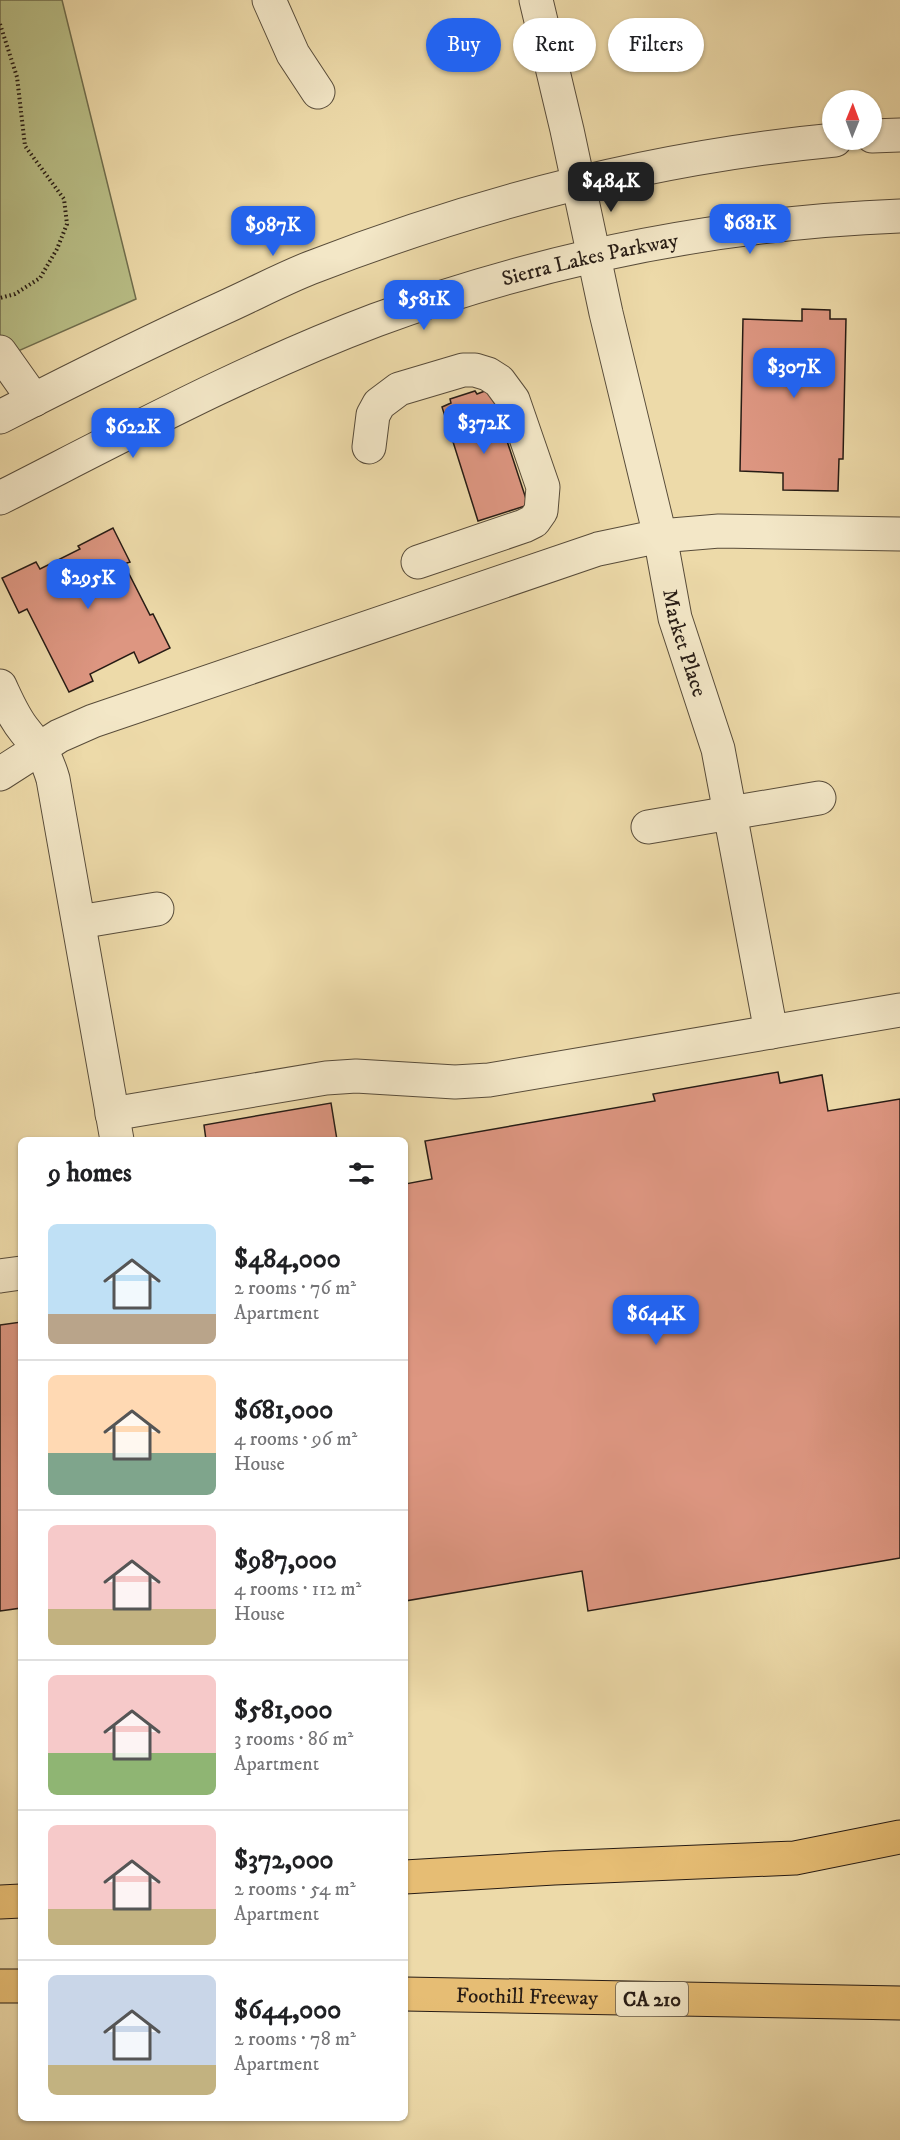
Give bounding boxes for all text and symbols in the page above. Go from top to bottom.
chip: Buy [426,18,501,72]
chip: Rent [513,18,596,72]
chip: Filters [608,18,704,72]
north arrow [822,90,882,150]
map controls [822,90,882,150]
pin: $484K [569,162,653,213]
text: $484K [582,169,640,194]
pin: $681K [708,204,792,255]
pin: $987K [231,206,315,257]
text: $681K [724,211,776,236]
text: $987K [245,213,301,238]
street label: Sierra Lakes Parkway [499,227,681,293]
pin: $581K [382,280,466,331]
text: $581K [398,287,450,312]
pin: $307K [752,348,836,399]
text: $307K [767,355,821,380]
pin: $372K [442,404,526,455]
pin: $622K [91,408,175,459]
text: $372K [458,411,510,436]
text: $622K [105,415,161,440]
pin: $295K [46,559,130,610]
text: $295K [61,566,115,591]
street label: Market Place [656,587,712,701]
text: 9 homes [48,1157,132,1190]
icon: filters [345,1157,378,1190]
text: $484,000 [234,1243,341,1276]
icon: home [96,1248,168,1320]
text: 2 rooms · 76 m² [234,1276,356,1301]
pin: $644K [614,1295,698,1346]
text: Apartment [234,1301,319,1326]
text: $644K [627,1302,685,1327]
text: $681,000 [234,1394,333,1427]
icon: home [96,1399,168,1471]
text: 4 rooms · 96 m² [234,1427,357,1452]
text: House [234,1452,285,1477]
text: $987,000 [234,1544,337,1577]
icon: home [96,1549,168,1621]
text: 4 rooms · 112 m² [234,1577,362,1602]
text: House [234,1602,285,1627]
text: $581,000 [234,1694,333,1727]
icon: home [96,1699,168,1771]
text: 3 rooms · 86 m² [234,1727,353,1752]
text: Apartment [234,1752,319,1777]
text: $372,000 [234,1844,334,1877]
icon: home [96,1849,168,1921]
text: 2 rooms · 54 m² [234,1877,356,1902]
text: Apartment [234,1902,319,1927]
road number: CA 210 [616,1982,688,2016]
street label: Foothill Freeway [456,1983,599,2012]
text: $644,000 [234,1994,341,2027]
icon: home [96,1999,168,2071]
text: 2 rooms · 78 m² [234,2027,356,2052]
text: Apartment [234,2052,319,2077]

